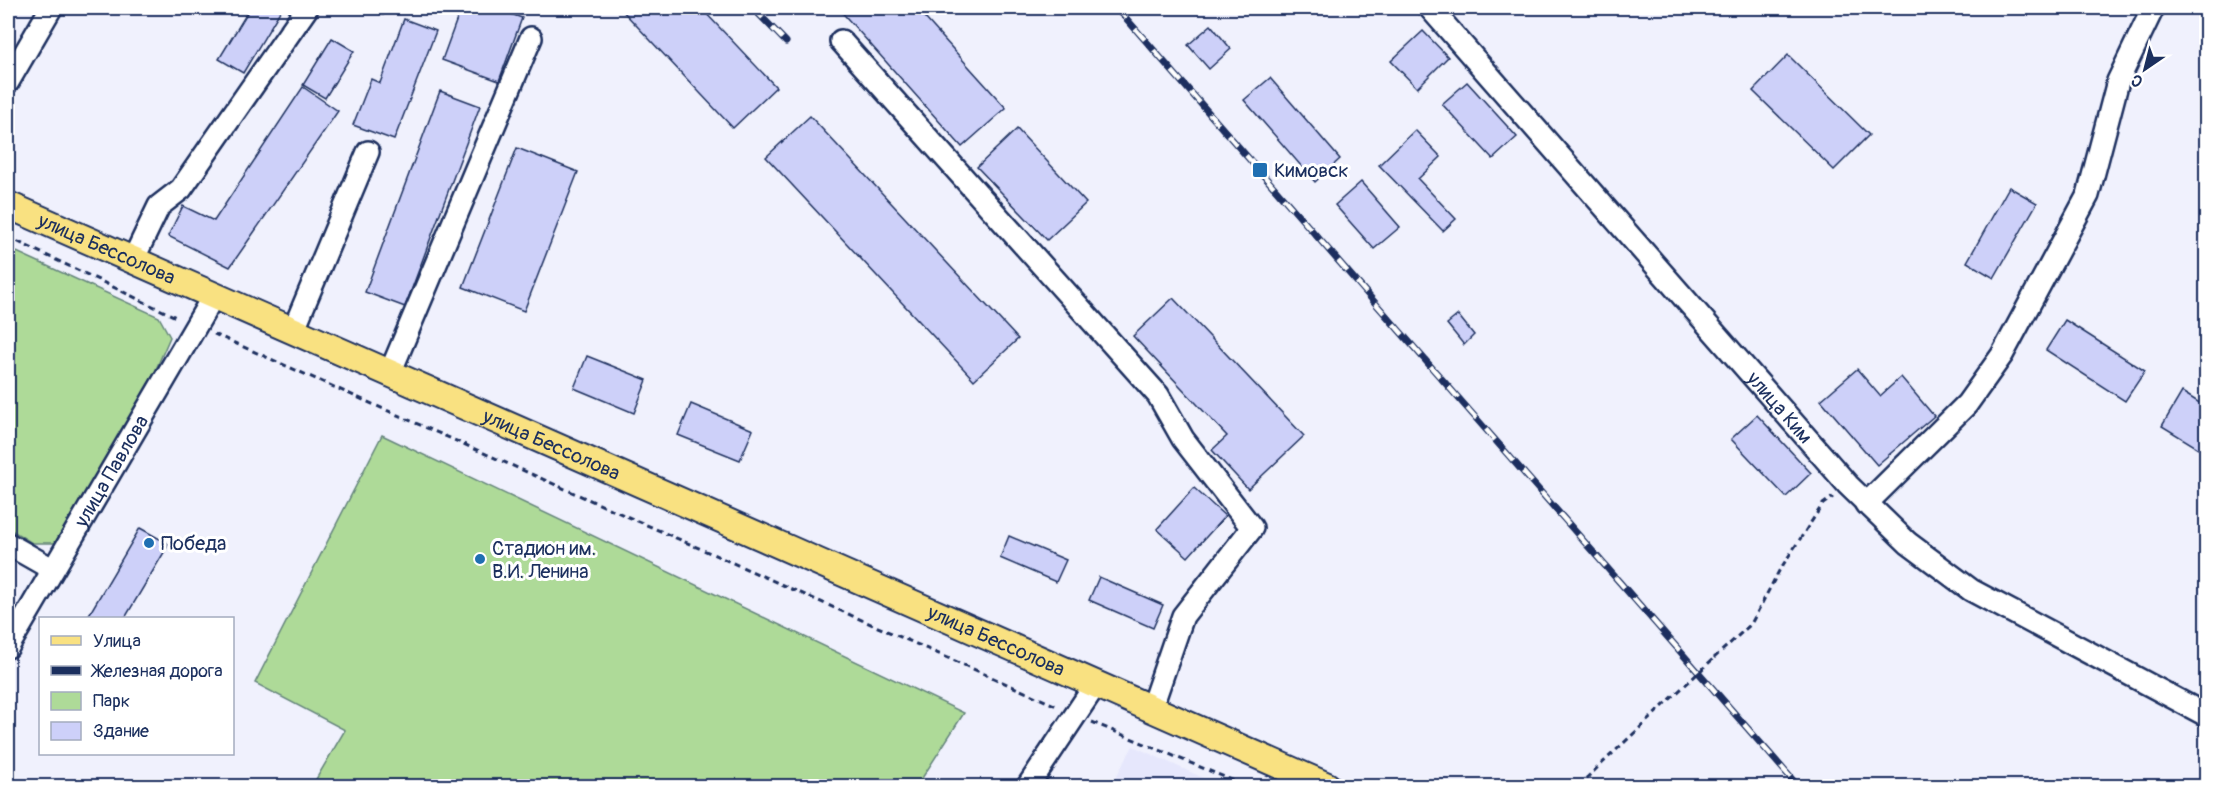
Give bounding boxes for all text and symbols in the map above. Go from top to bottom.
north arrow [2115,39,2175,99]
text: С [2127,69,2147,91]
place label: Кимовск [1274,158,1349,183]
marker: Кимовск [1251,161,1269,179]
street label: улица Бессолова [33,207,179,290]
street label: улица Ким [1741,365,1818,449]
street label: улица Бессолова [478,403,624,486]
street label: улица Павлова [68,410,154,532]
place label: Победа [161,531,226,556]
marker: Победа [142,536,156,550]
place label: Стадион им. В.И. Ленина [492,536,596,584]
marker: Стадион им. В.И. Ленина [473,552,487,566]
street label: улица Бессолова [923,599,1069,682]
legend [39,617,234,755]
text: Улица [93,630,141,653]
text: Железная дорога [90,660,223,683]
text: Парк [93,690,130,713]
text: Здание [93,720,149,743]

